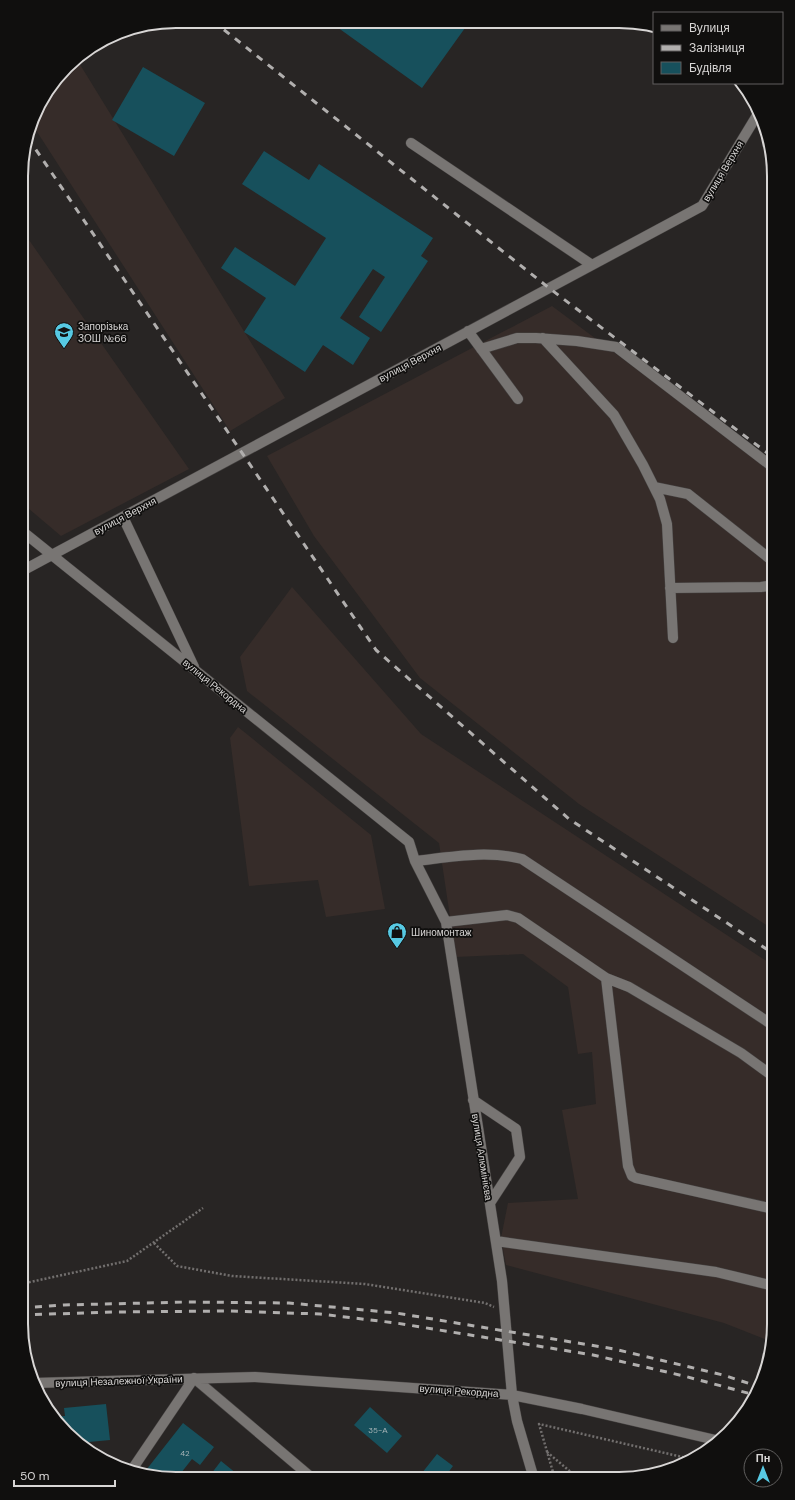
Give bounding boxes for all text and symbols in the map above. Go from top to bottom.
legend [653,12,783,84]
text: Вулиця [689,20,730,36]
text: Залізниця [689,40,745,56]
text: Будівля [689,60,731,76]
street label: вулиця Верхня [700,138,746,204]
place label: Запорізька ЗОШ №66 [78,320,129,345]
school or university icon: Запорізька ЗОШ №66 [53,321,75,349]
street label: вулиця Верхня [377,341,443,385]
street label: вулиця Верхня [92,494,158,538]
street label: вулиця Рекордна [180,656,250,716]
shop icon: Шиномонтаж [386,921,408,949]
place label: Шиномонтаж [411,926,472,939]
street label: вулиця Алюмінієва [469,1113,495,1202]
street label: вулиця Незалежної України [55,1372,183,1390]
street label: вулиця Рекордна [419,1382,499,1400]
house number: 35-А [368,1425,388,1435]
house number: 42 [180,1448,190,1458]
north arrow [743,1448,783,1488]
text: Пн [756,1451,770,1465]
scale bar [14,1462,115,1488]
text: 50 m [20,1468,49,1484]

